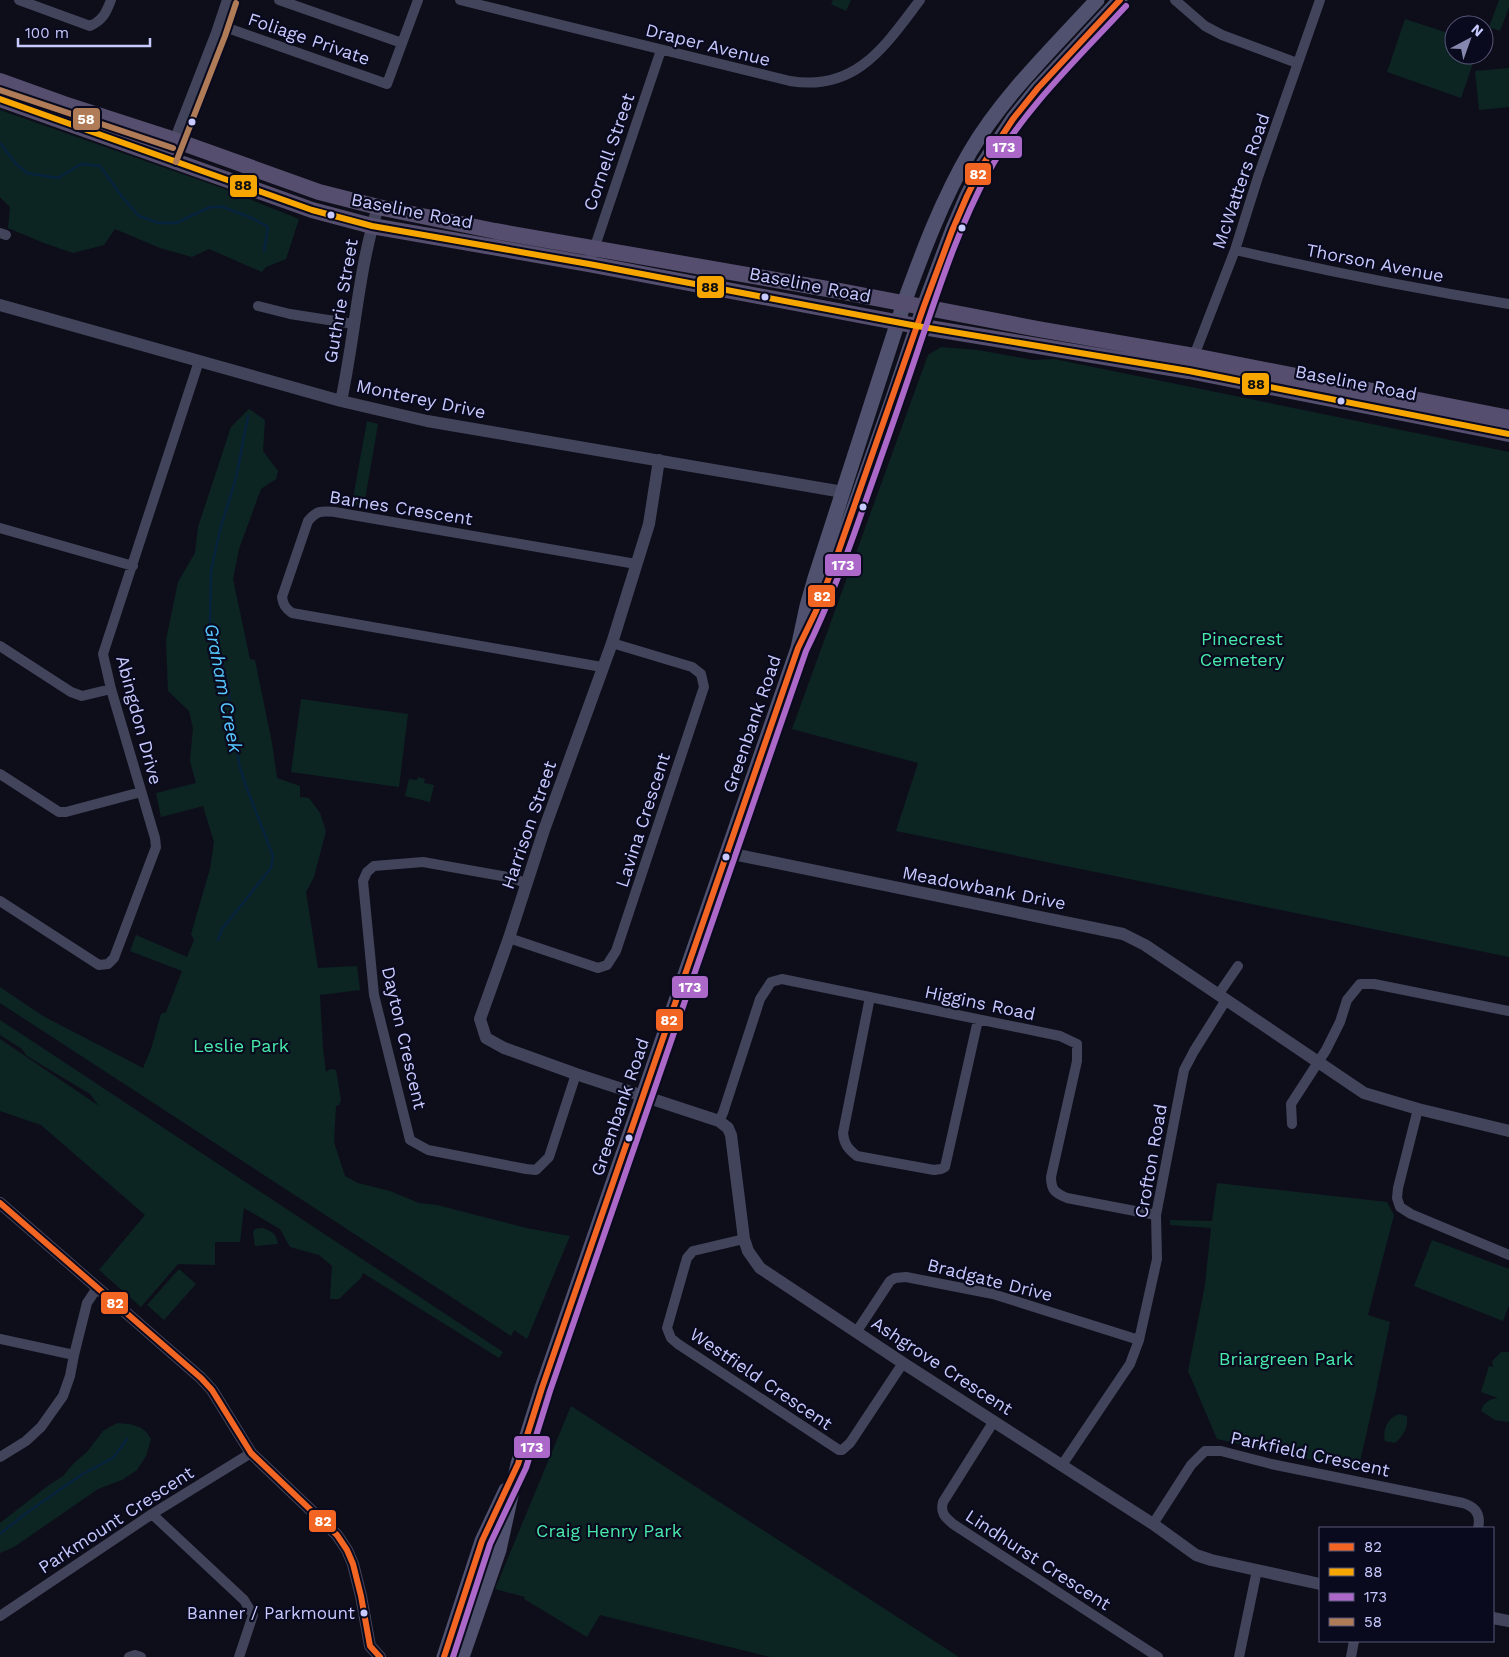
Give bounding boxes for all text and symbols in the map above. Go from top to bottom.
street label: Foliage Private [246,8,373,69]
scale bar [18,15,150,47]
north arrow [1444,15,1494,65]
street label: Draper Avenue [644,19,773,70]
text: N [1468,21,1487,40]
text: 100 m [25,24,69,42]
street label: Cornell Street [579,90,639,213]
line badge: 58 [72,107,101,131]
street label: McWatters Road [1207,110,1274,251]
text: 58 [78,111,95,127]
unlabelled marker [187,117,197,127]
line badge: 173 [985,135,1023,159]
text: 173 [993,139,1015,155]
line badge: 82 [964,162,992,186]
text: 82 [969,166,987,182]
line badge: 88 [229,174,258,198]
text: 88 [234,177,252,193]
street label: Baseline Road [349,188,475,233]
unlabelled marker [326,210,336,220]
unlabelled marker [957,223,967,233]
street label: Guthrie Street [319,237,362,365]
street label: Thorson Avenue [1304,239,1446,286]
street label: Baseline Road [747,262,873,307]
line badge: 88 [696,275,725,299]
text: 88 [701,279,719,295]
unlabelled marker [760,292,770,302]
street label: Baseline Road [1293,360,1419,405]
line badge: 88 [1241,372,1270,396]
street label: Monterey Drive [354,375,488,422]
text: 88 [1247,376,1265,392]
unlabelled marker [1336,396,1346,406]
street label: Barnes Crescent [328,486,475,529]
unlabelled marker [858,502,868,512]
line badge: 173 [824,553,862,577]
text: 173 [832,557,854,573]
line badge: 82 [807,584,836,608]
text: 82 [813,588,831,604]
water label: Graham Creek [200,621,247,755]
park label: Pinecrest Cemetery [1200,628,1285,670]
street label: Greenbank Road [718,652,785,796]
street label: Abingdon Drive [112,653,167,787]
street label: Lavina Crescent [611,750,674,890]
street label: Harrison Street [497,757,561,892]
unlabelled marker [721,852,731,862]
street label: Meadowbank Drive [901,861,1068,914]
street label: Dayton Crescent [378,964,431,1112]
line badge: 173 [671,975,709,999]
text: 173 [679,979,701,995]
street label: Higgins Road [923,981,1037,1024]
line badge: 82 [655,1008,684,1032]
text: 82 [660,1012,678,1028]
park label: Leslie Park [193,1035,289,1056]
street label: Greenbank Road [586,1035,653,1179]
street label: Crofton Road [1130,1102,1171,1220]
unlabelled marker [624,1133,634,1143]
street label: Bradgate Drive [925,1254,1055,1305]
line badge: 82 [100,1291,129,1315]
text: 82 [106,1295,124,1311]
street label: Ashgrove Crescent [868,1312,1017,1419]
street label: Westfield Crescent [686,1323,837,1434]
park label: Briargreen Park [1219,1348,1353,1369]
street label: Parkfield Crescent [1229,1426,1392,1481]
line badge: 173 [513,1435,551,1459]
text: 173 [521,1439,543,1455]
street label: Parkmount Crescent [34,1461,198,1578]
street label: Lindhurst Crescent [962,1505,1115,1615]
line badge: 82 [308,1509,337,1533]
text: 82 [314,1513,332,1529]
park label: Craig Henry Park [536,1520,682,1541]
legend [1319,1527,1494,1642]
text: 82 [1364,1538,1382,1556]
text: 88 [1364,1563,1382,1581]
text: 173 [1364,1588,1387,1606]
place label: Banner / Parkmount [187,1603,355,1623]
marker: Banner / Parkmount [359,1608,369,1618]
text: 58 [1364,1613,1382,1631]

